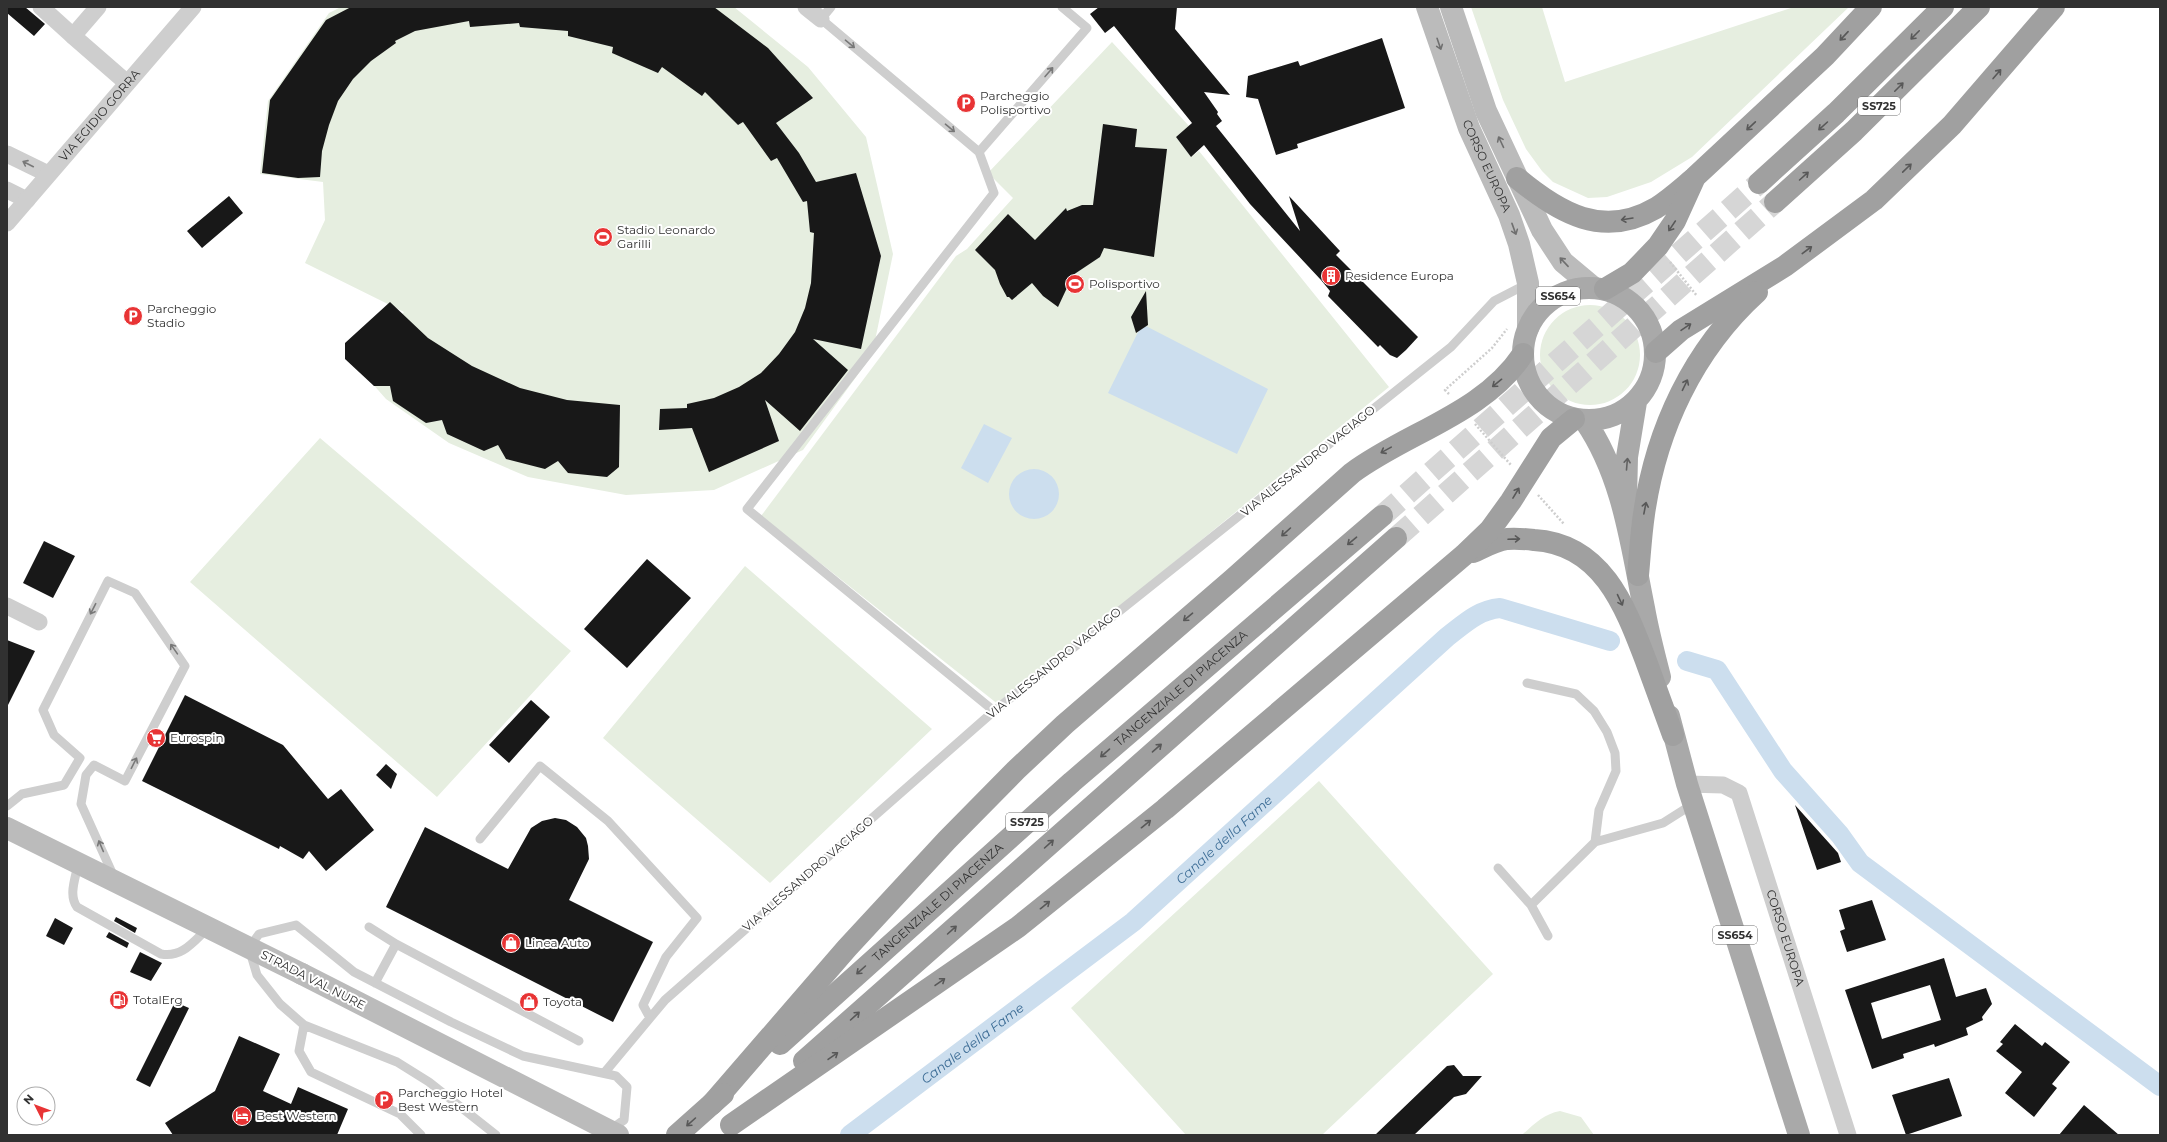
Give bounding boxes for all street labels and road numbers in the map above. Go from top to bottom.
street label: VIA EGIDIO GORRA [56,66,143,164]
road number: SS725 [1858,97,1900,115]
street label: CORSO EUROPA [1460,118,1515,215]
road number: SS654 [1536,287,1580,305]
street label: VIA ALESSANDRO VACIAGO [1237,402,1378,519]
street label: VIA ALESSANDRO VACIAGO [983,604,1124,721]
street label: TANGENZIALE DI PIACENZA [1111,627,1251,749]
street label: VIA ALESSANDRO VACIAGO [739,813,876,935]
road number: SS725 [1006,813,1048,831]
street label: TANGENZIALE DI PIACENZA [869,839,1006,964]
street label: CORSO EUROPA [1763,888,1808,988]
road number: SS654 [1713,926,1757,944]
street label: STRADA VAL NURE [258,947,368,1013]

